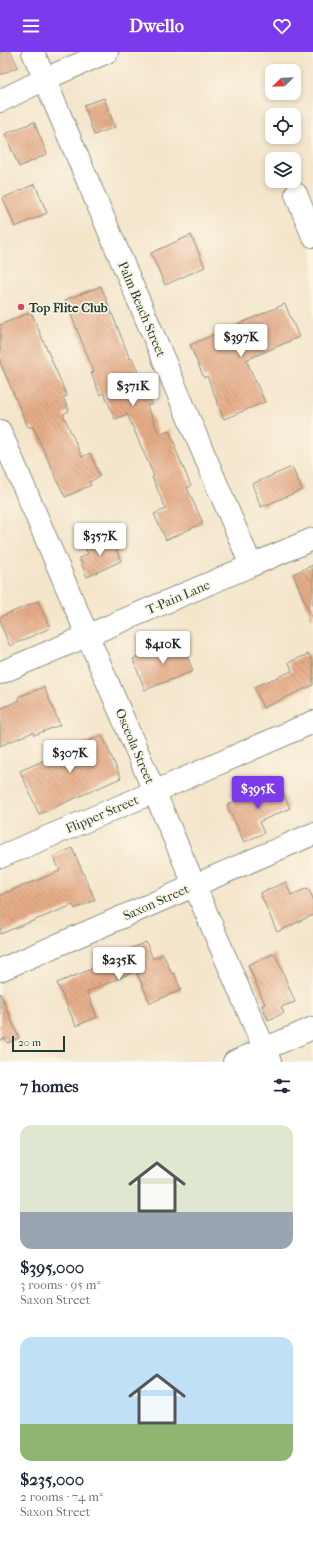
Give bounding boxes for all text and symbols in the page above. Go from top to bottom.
icon: menu [20,15,42,37]
icon: heart [271,15,293,37]
text: Dwello [129,16,184,37]
north arrow [265,64,301,100]
map controls [265,64,301,188]
button: locate [265,108,301,144]
button: layers [265,152,301,188]
street label: Palm Beach Street [115,259,169,359]
place label: Top Flite Club [28,300,108,316]
marker: Top Flite Club [16,302,26,312]
pin: $397K [213,324,269,358]
text: $397K [223,329,259,344]
pin: $371K [105,373,161,407]
text: $371K [117,378,149,393]
pin: $357K [72,523,128,557]
text: $357K [83,528,117,543]
street label: T-Pain Lane [144,577,213,617]
pin: $410K [135,631,191,665]
text: $410K [145,636,181,651]
street label: Osceola Street [112,706,158,786]
pin: $307K [42,740,98,774]
text: $307K [52,745,88,760]
pin: $395K [230,776,286,810]
text: $395K [241,781,275,796]
street label: Flipper Street [63,792,141,836]
street label: Saxon Street [121,881,192,923]
pin: $235K [91,947,147,981]
text: $235K [102,952,136,967]
scale bar [12,1034,65,1053]
text: 20 m [18,1036,41,1049]
icon: filters [271,1075,293,1097]
text: 7 homes [20,1076,79,1096]
icon: home [121,1151,193,1223]
text: $395,000 [20,1257,84,1277]
text: 3 rooms · 95 m² [20,1277,100,1292]
text: Saxon Street [20,1292,90,1307]
icon: home [121,1363,193,1435]
text: $235,000 [20,1469,84,1489]
text: 2 rooms · 74 m² [20,1489,103,1504]
text: Saxon Street [20,1504,90,1519]

